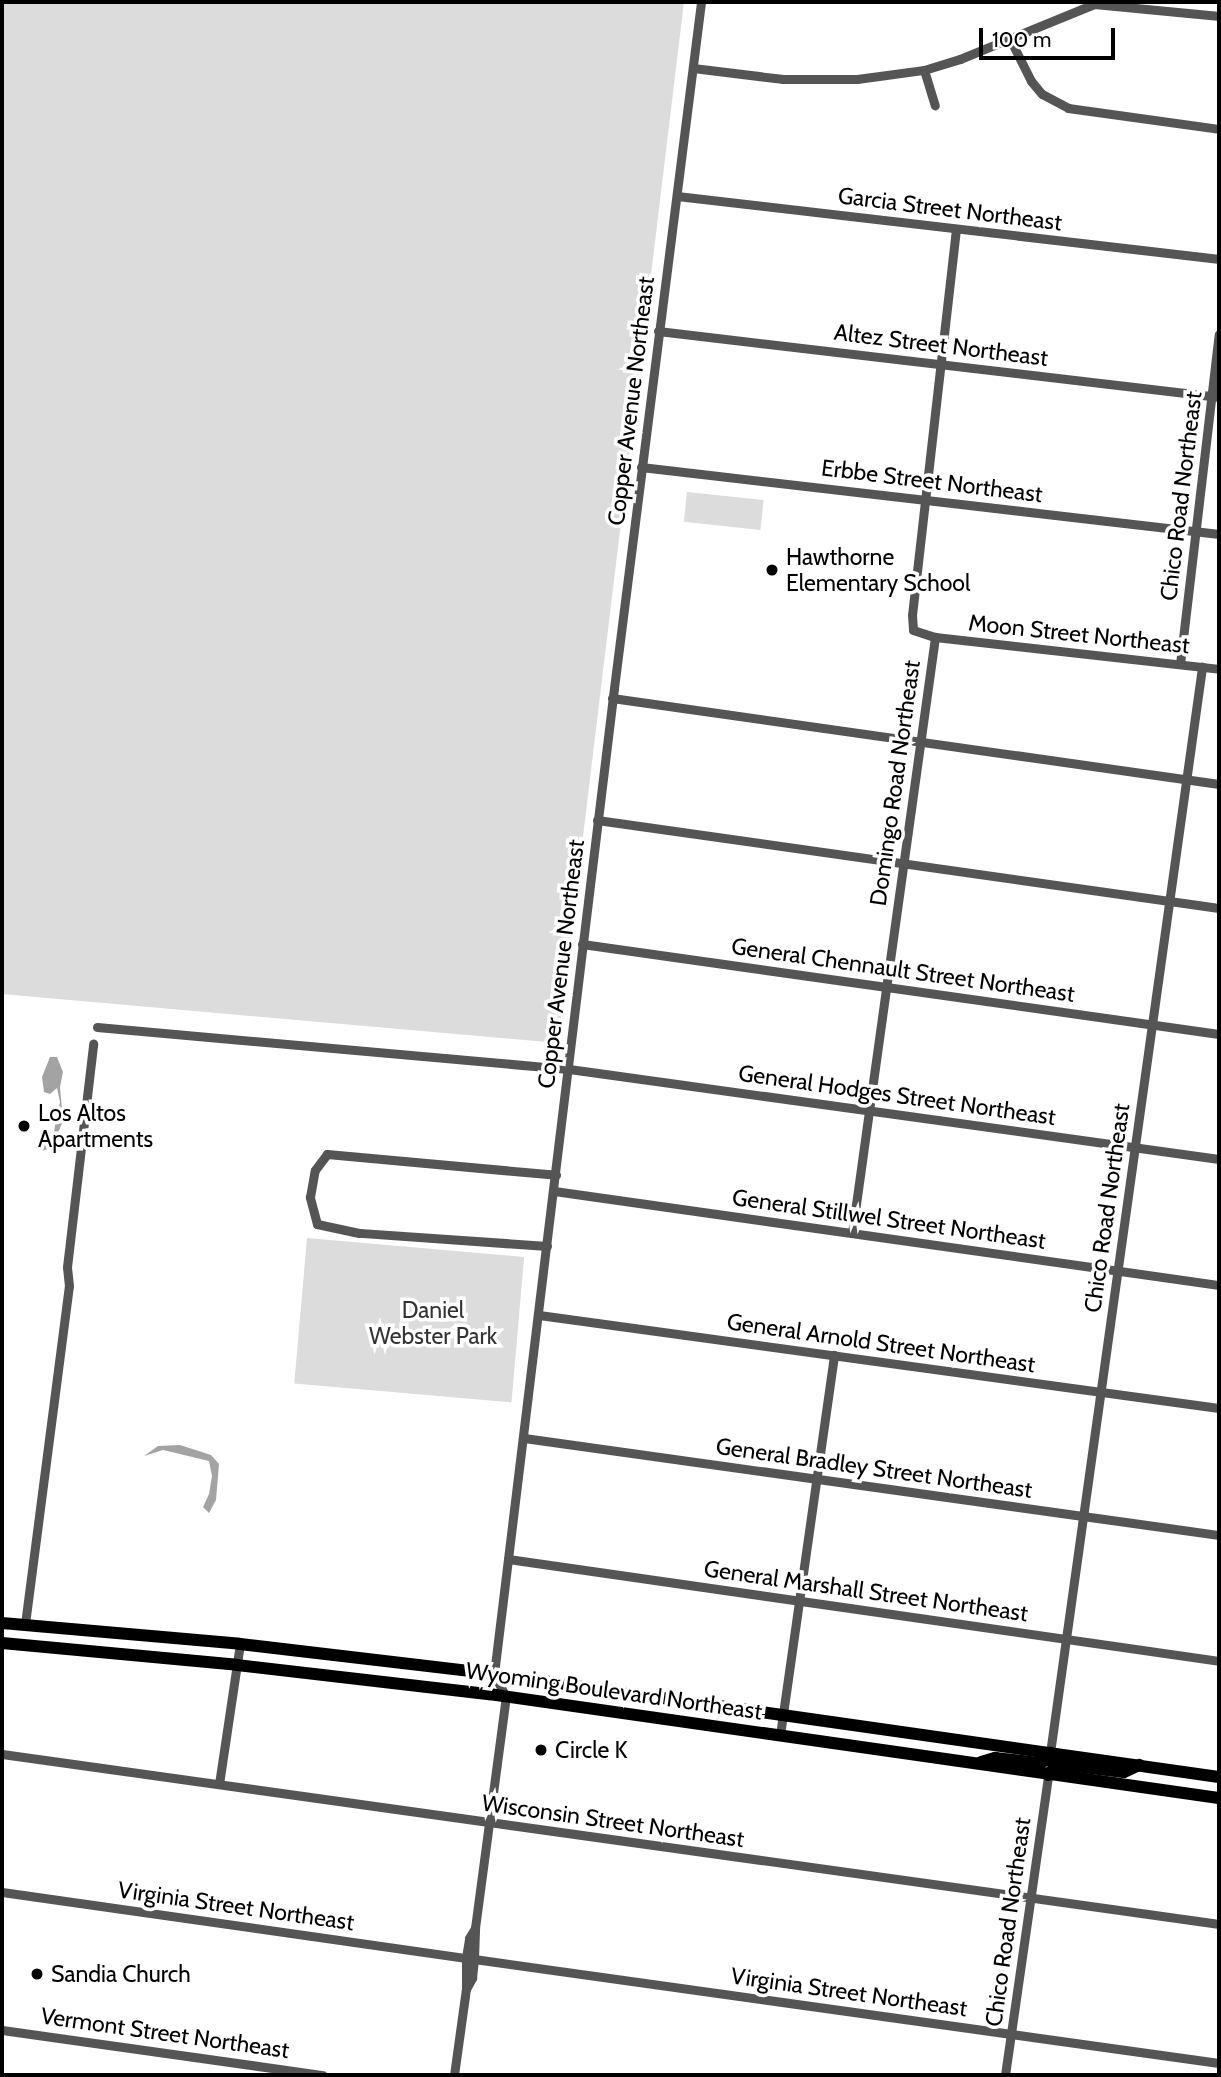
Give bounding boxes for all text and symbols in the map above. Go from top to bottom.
scale bar [983,14,1120,58]
text: 100 m [992,27,1051,52]
street label: Garcia Street Northeast [836,182,1064,236]
street label: Copper Avenue Northeast [602,275,660,527]
street label: Altez Street Northeast [833,318,1049,372]
street label: Chico Road Northeast [1154,390,1208,602]
street label: Erbbe Street Northeast [820,454,1044,508]
place label: Hawthorne Elementary School [786,543,970,597]
marker: Hawthorne Elementary School [764,562,780,578]
street label: Moon Street Northeast [967,609,1191,659]
street label: Domingo Road Northeast [864,658,926,908]
street label: Copper Avenue Northeast [532,838,590,1090]
street label: General Chennault Street Northeast [730,932,1076,1008]
street label: General Hodges Street Northeast [737,1059,1057,1131]
place label: Los Altos Apartments [38,1099,153,1153]
street label: Chico Road Northeast [1079,1102,1135,1314]
marker: Los Altos Apartments [16,1118,32,1134]
street label: General Stillwel Street Northeast [730,1183,1048,1255]
park label: Daniel Webster Park [369,1296,497,1350]
street label: General Arnold Street Northeast [725,1308,1037,1378]
street label: General Bradley Street Northeast [714,1432,1034,1504]
street label: General Marshall Street Northeast [702,1555,1030,1627]
street label: Wyoming Boulevard Northeast [464,1657,764,1725]
place label: Circle K [555,1736,627,1764]
marker: Circle K [533,1742,549,1758]
street label: Wisconsin Street Northeast [480,1789,746,1853]
street label: Chico Road Northeast [980,1816,1036,2028]
street label: Virginia Street Northeast [116,1876,356,1936]
place label: Sandia Church [51,1960,191,1988]
street label: Virginia Street Northeast [729,1962,969,2022]
marker: Sandia Church [29,1966,45,1982]
street label: Vermont Street Northeast [39,2002,291,2064]

